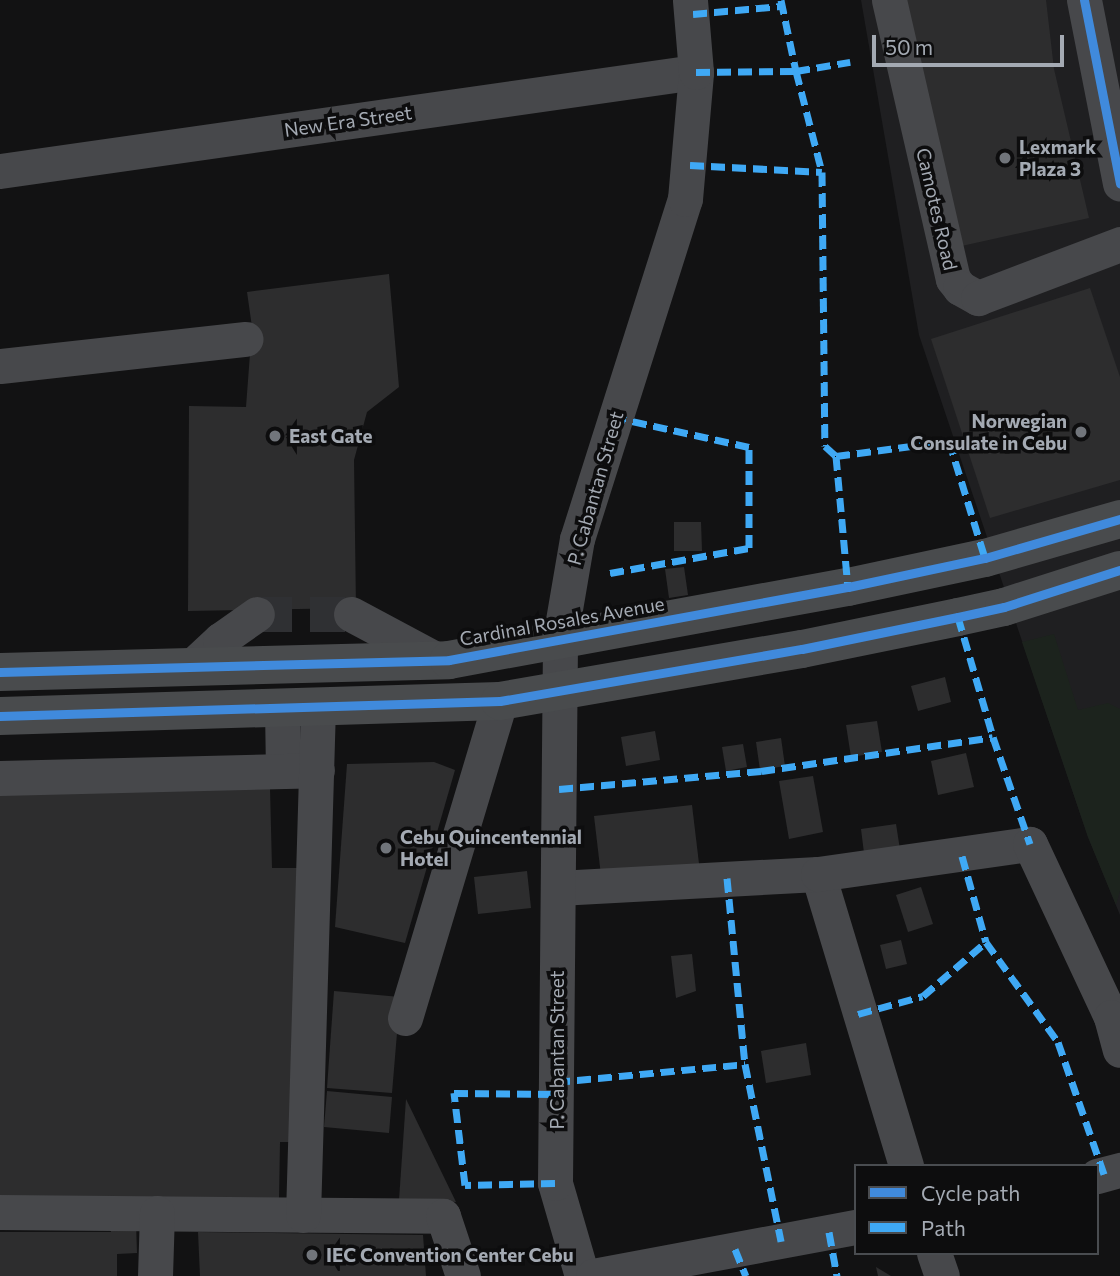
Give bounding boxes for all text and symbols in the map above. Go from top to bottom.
scale bar [875,21,1068,65]
text: 50 m [885,34,933,59]
street label: New Era Street [283,101,413,141]
place label: Lexmark Plaza 3 [1019,136,1096,180]
street label: Camotes Road [912,146,962,272]
marker: Lexmark Plaza 3 [997,150,1013,166]
street label: P. Cabantan Street [562,408,628,568]
place label: Norwegian Consulate in Cebu [910,410,1067,454]
marker: Norwegian Consulate in Cebu [1073,424,1089,440]
place label: East Gate [289,425,373,447]
marker: East Gate [267,428,283,444]
street label: Cardinal Rosales Avenue [458,592,666,650]
place label: Cebu Quincentennial Hotel [400,826,582,870]
marker: Cebu Quincentennial Hotel [378,840,394,856]
street label: P. Cabantan Street [546,970,568,1130]
legend [854,1164,1099,1255]
text: Cycle path [921,1180,1020,1205]
text: Path [921,1215,966,1240]
place label: IEC Convention Center Cebu [326,1244,574,1266]
marker: IEC Convention Center Cebu [304,1247,320,1263]

